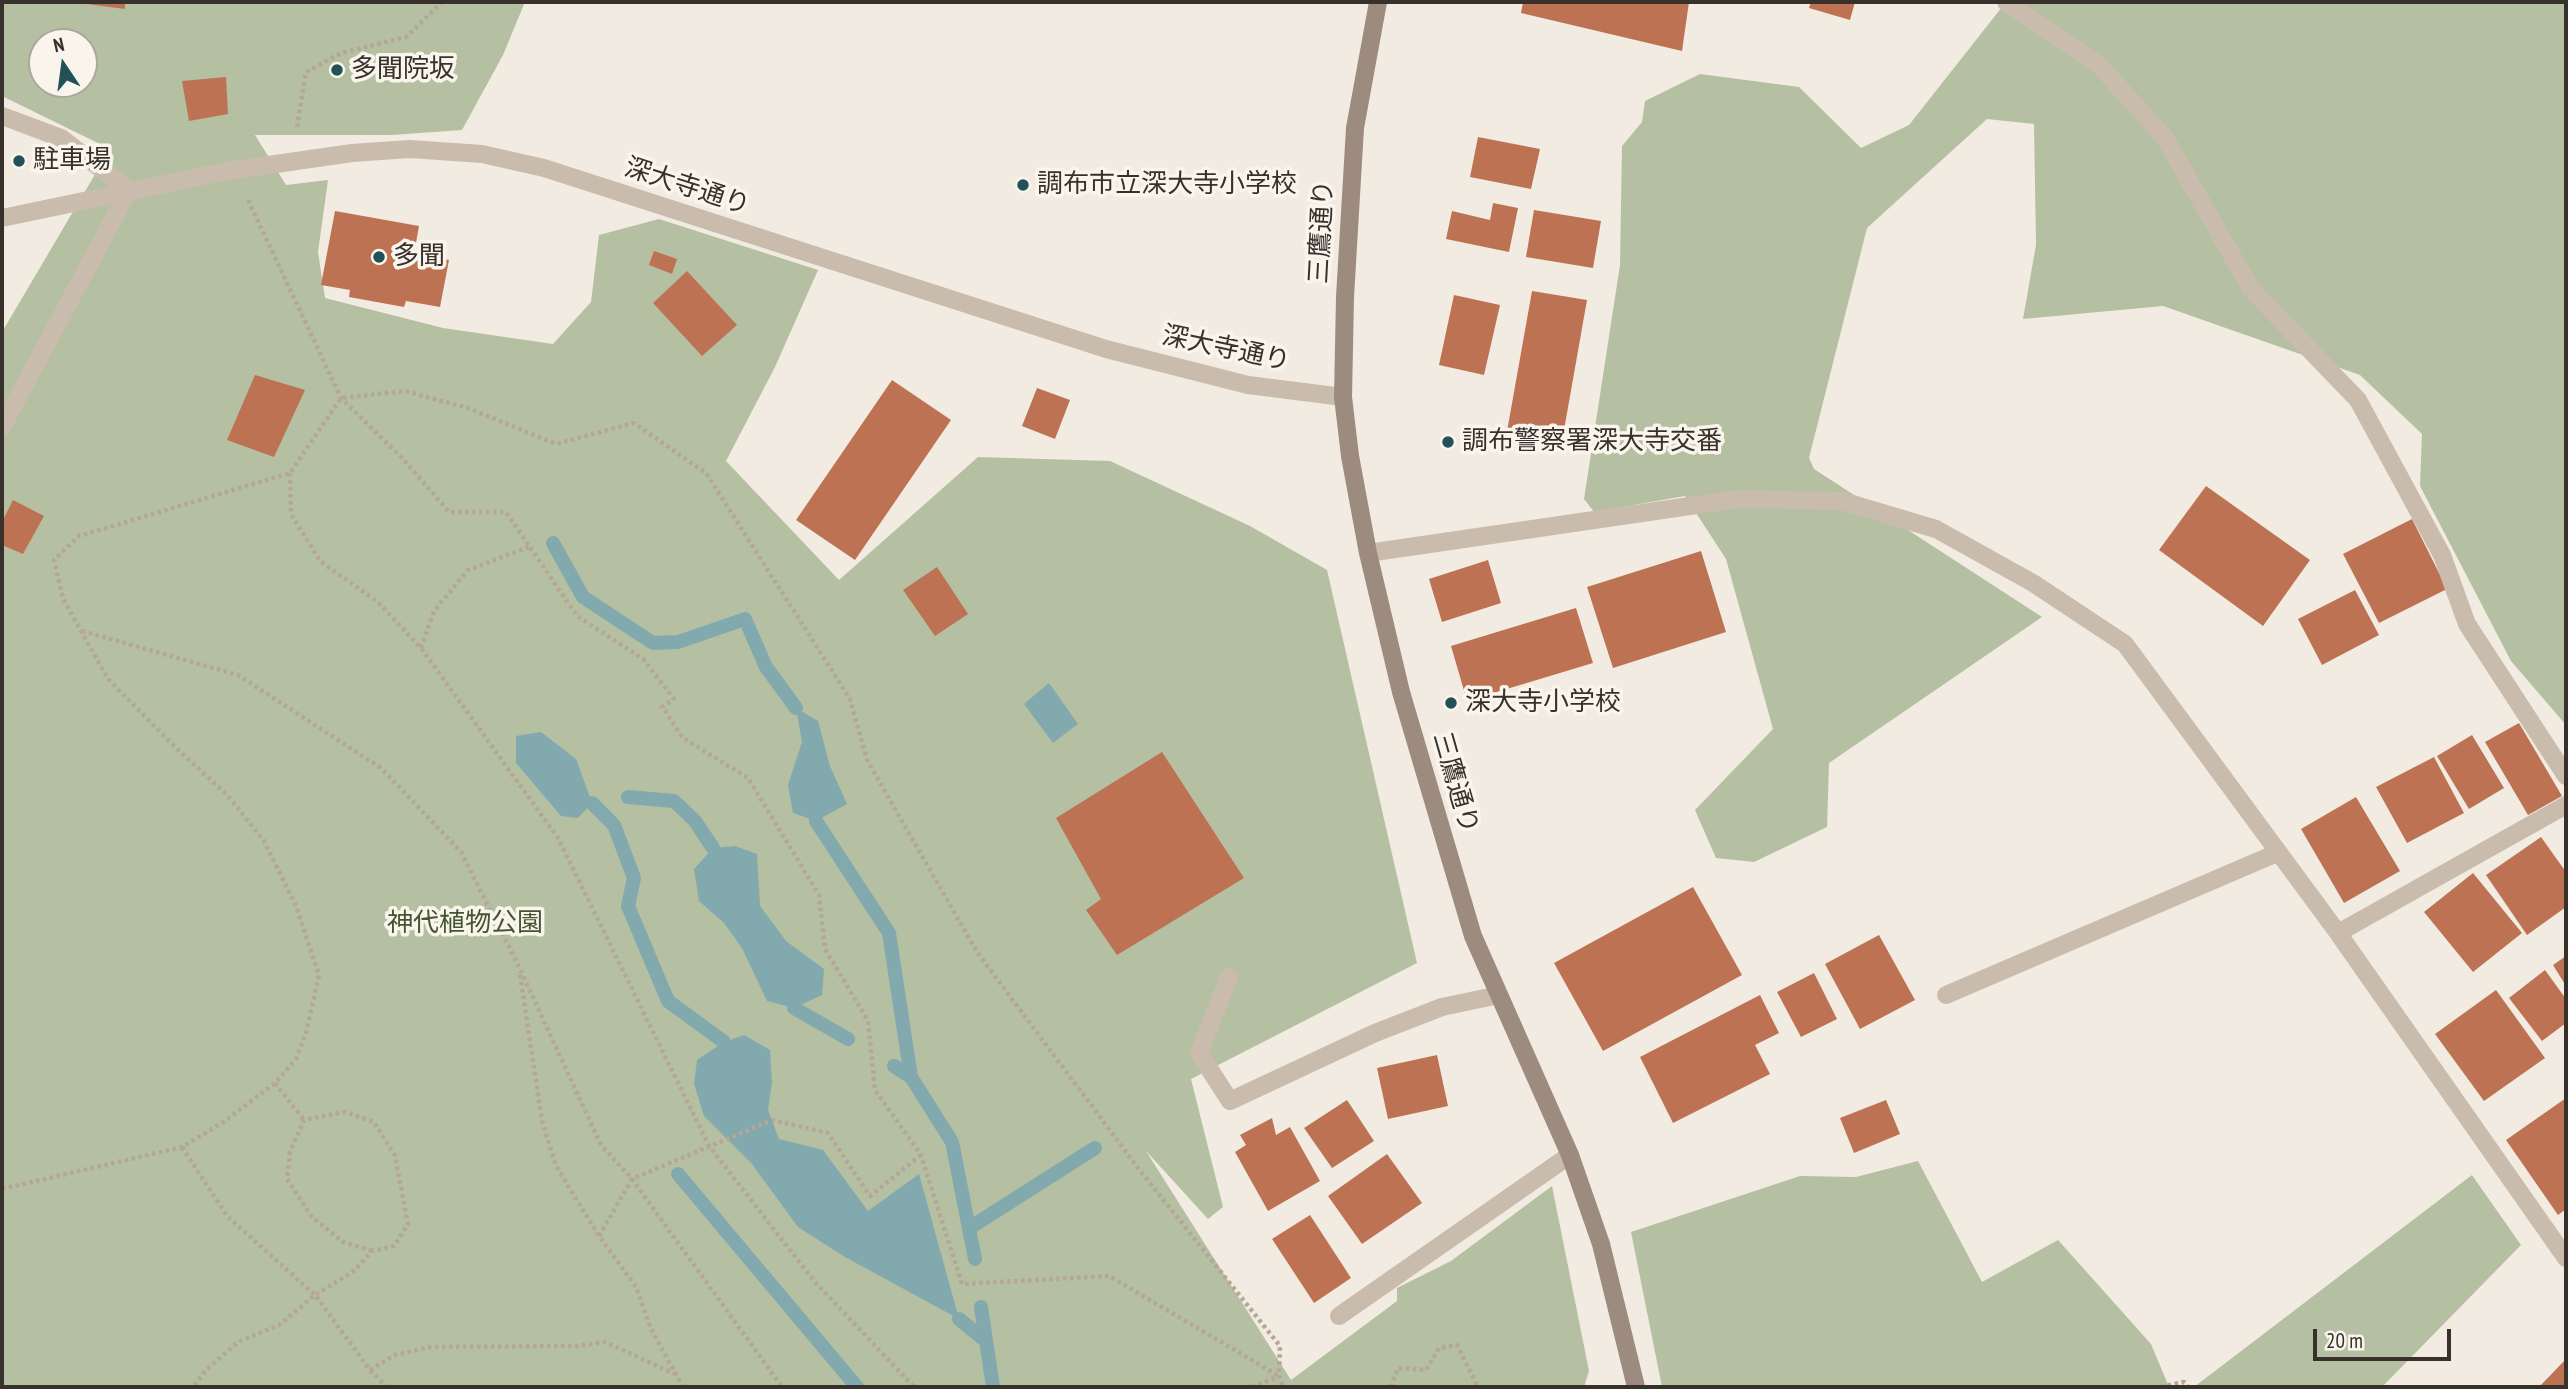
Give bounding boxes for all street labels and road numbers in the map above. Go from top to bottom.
street label: 深大寺通り [620,152,754,222]
street label: 三鷹通り [1304,179,1340,285]
street label: 深大寺通り [1159,320,1293,378]
street label: 三鷹通り [1426,729,1484,837]

